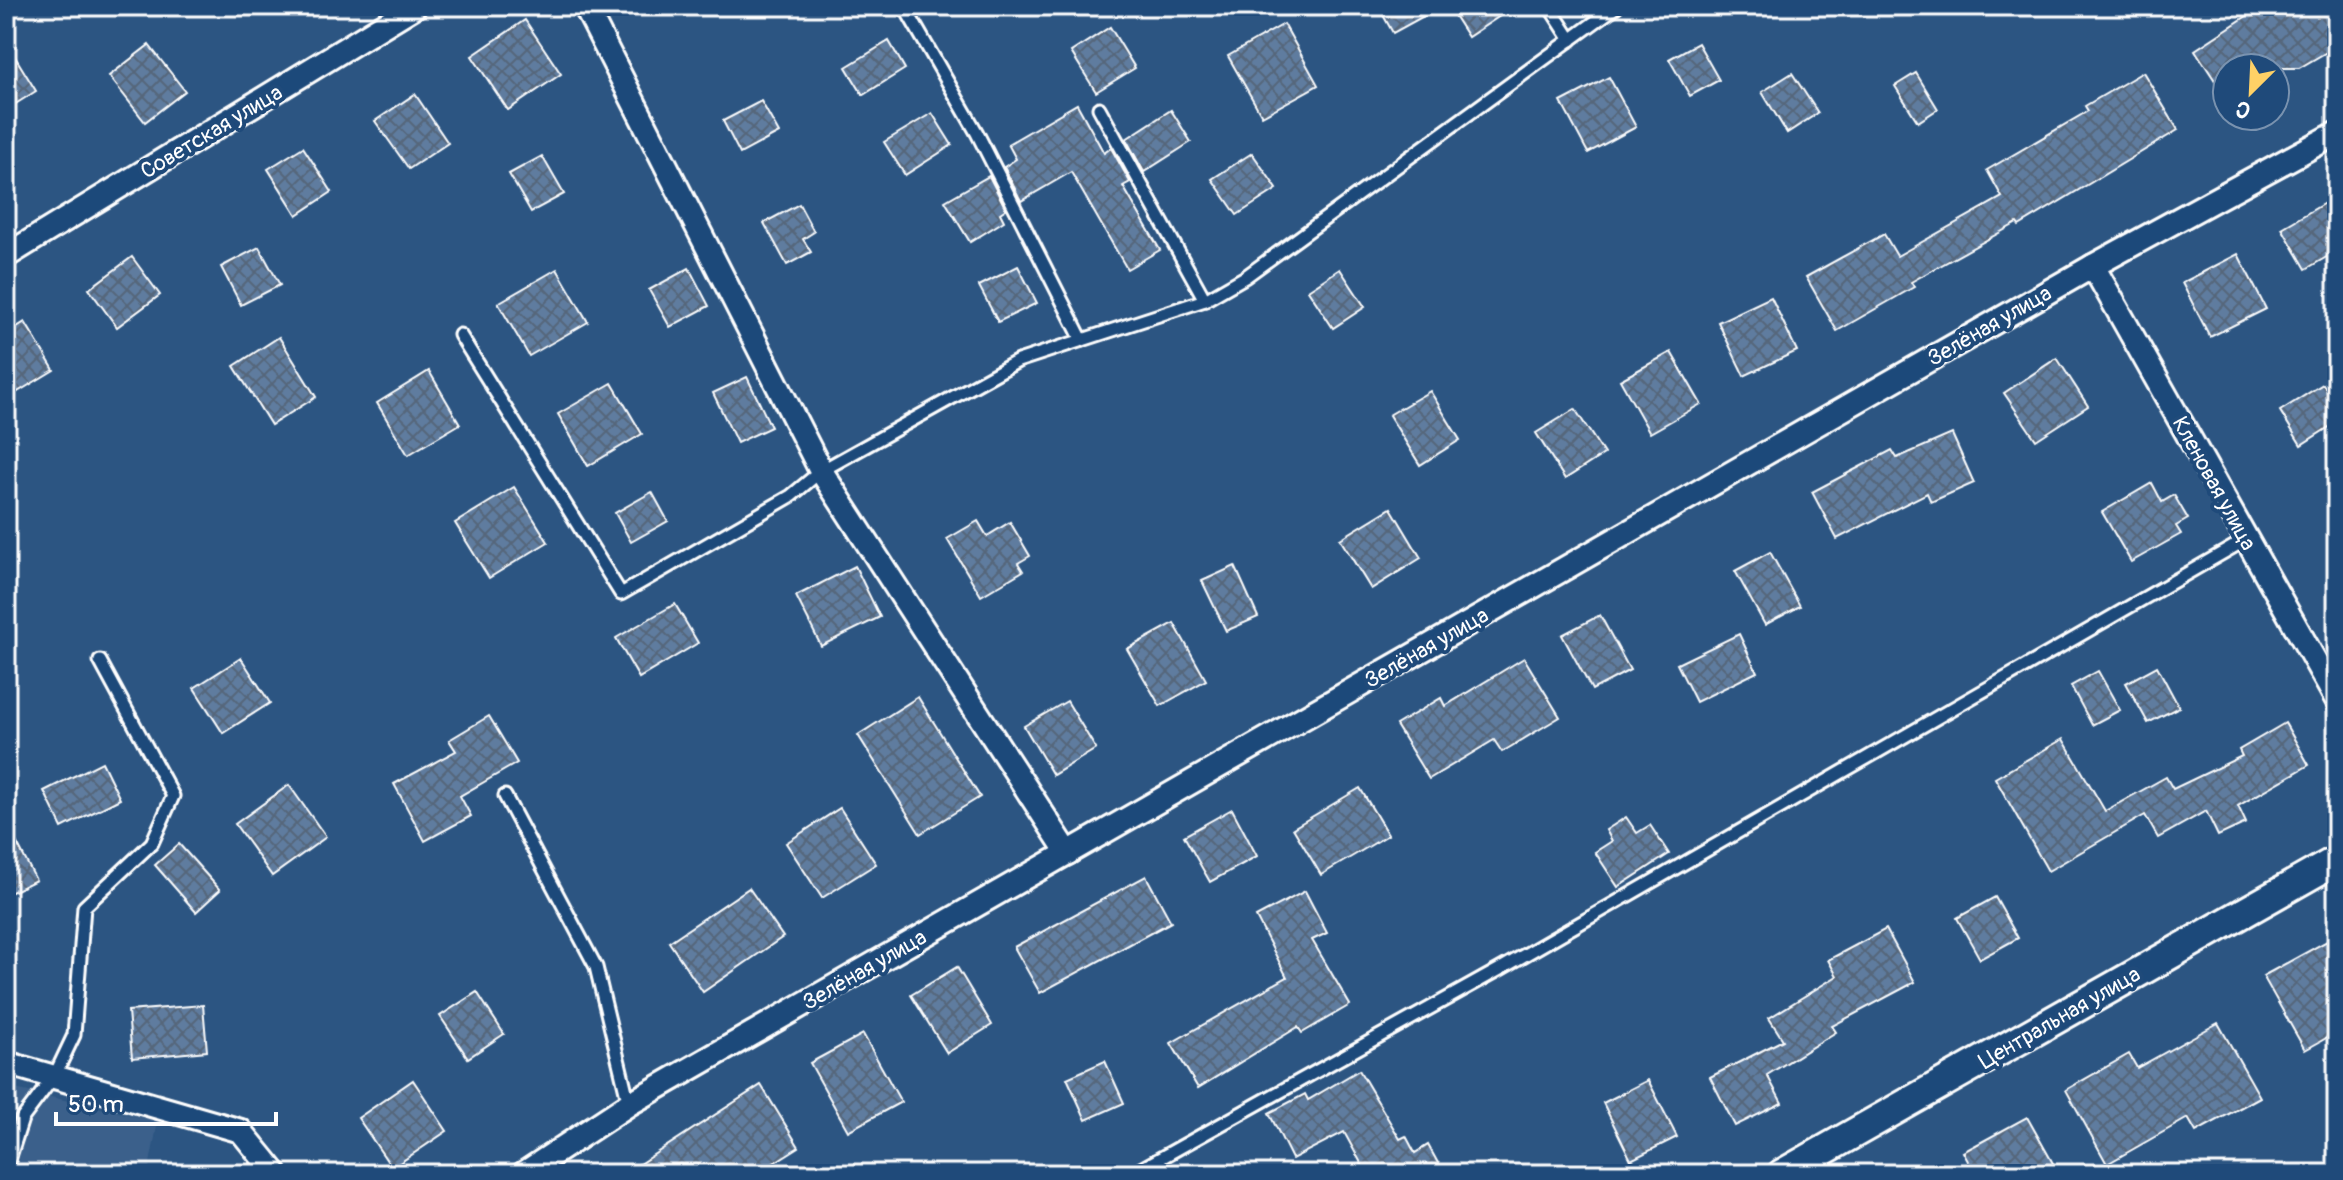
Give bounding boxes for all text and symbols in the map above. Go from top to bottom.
north arrow [2211,52,2291,132]
street label: Советская улица [135,78,288,185]
text: С [2231,94,2255,125]
street label: Зелёная улица [1922,279,2057,373]
street label: Кленовая улица [2166,412,2262,555]
street label: Зелёная улица [1359,601,1494,695]
street label: Зелёная улица [797,923,932,1017]
street label: Центральная улица [1974,960,2145,1075]
scale bar [56,1076,276,1126]
text: 50 m [68,1090,124,1119]

